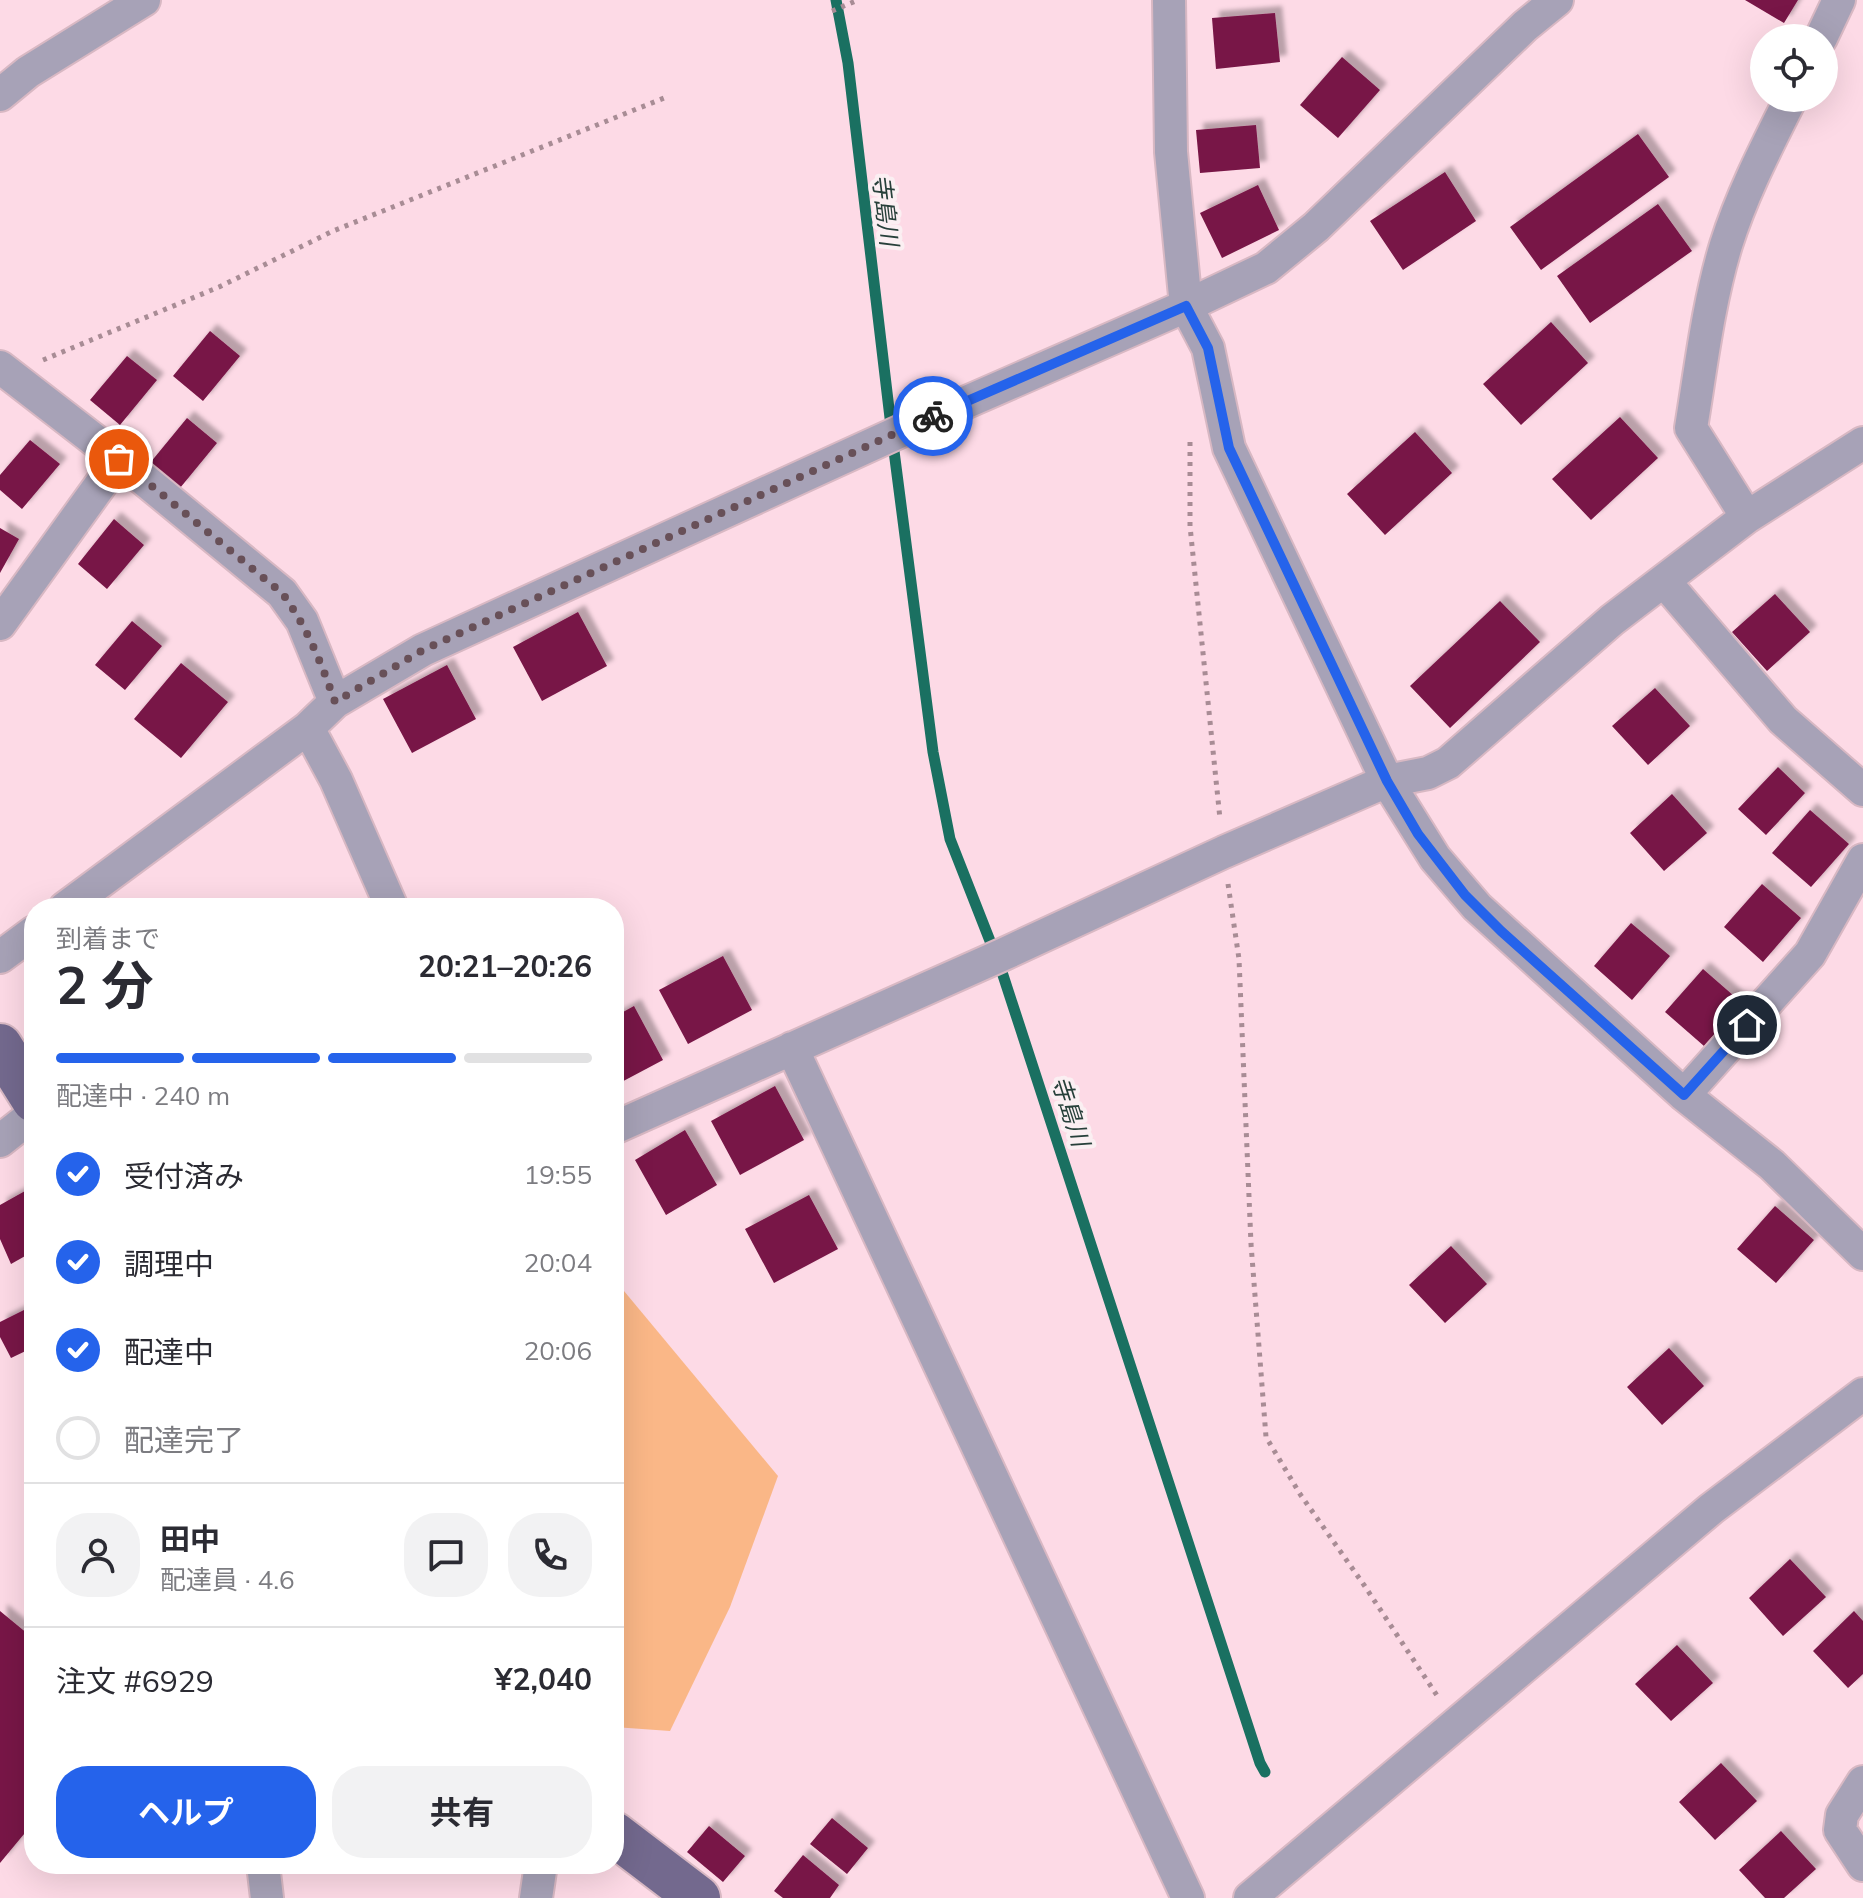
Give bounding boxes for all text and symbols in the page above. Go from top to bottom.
map controls [1750,24,1838,112]
button: locate [1750,24,1838,112]
water label: 寺島川 [867,172,906,251]
courier [893,376,973,456]
icon: bike [911,394,955,438]
pin [85,425,153,493]
icon: bag [97,437,141,481]
text: 到着まで [56,922,160,955]
text: 20:21–20:26 [418,947,592,985]
text: 2 分 [56,952,153,1017]
pin [1713,991,1781,1059]
icon: home [1725,1003,1769,1047]
water label: 寺島川 [1046,1072,1097,1153]
text: 配達中 · 240 m [56,1079,230,1112]
icon: check [56,1152,100,1196]
text: 受付済み [124,1157,244,1195]
text: 19:55 [524,1158,592,1191]
icon: check [56,1240,100,1284]
text: 調理中 [124,1245,214,1283]
text: 20:04 [524,1246,592,1279]
icon: check [56,1328,100,1372]
text: 配達中 [124,1333,214,1371]
text: 20:06 [524,1334,592,1367]
text: 配達完了 [124,1421,244,1459]
button: person [56,1513,140,1597]
button: chat [404,1513,488,1597]
button: phone [508,1513,592,1597]
text: 田中 [160,1520,220,1558]
text: 配達員 · 4.6 [160,1563,295,1596]
text: ¥2,040 [495,1660,592,1698]
text: 注文 #6929 [56,1662,214,1700]
button: ヘルプ [56,1766,316,1858]
button: 共有 [332,1766,592,1858]

